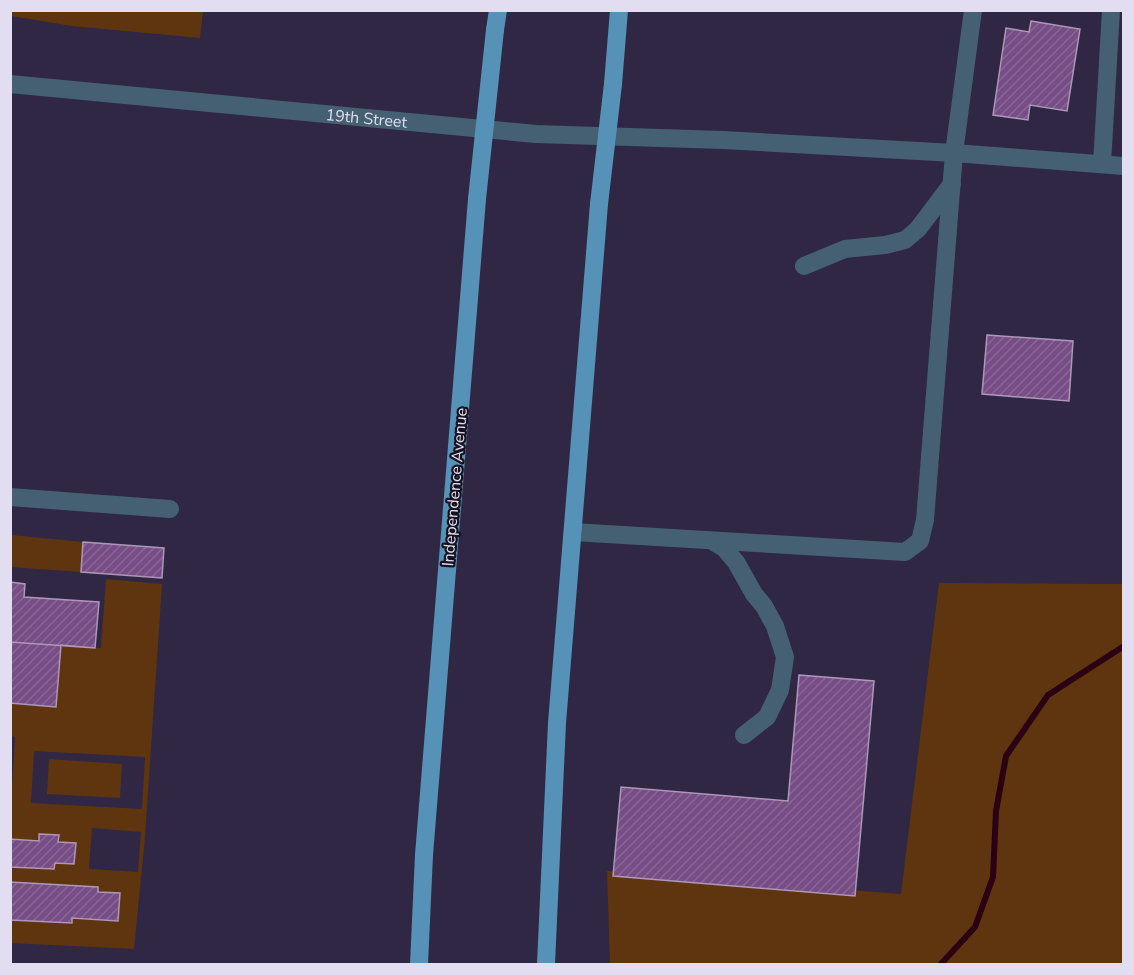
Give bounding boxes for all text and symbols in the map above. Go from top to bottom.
street label: 19th Street [325,104,408,134]
street label: Independence Avenue [437,407,473,567]

